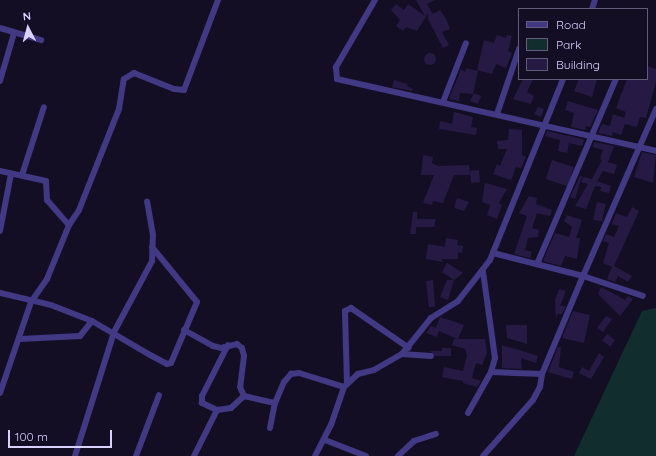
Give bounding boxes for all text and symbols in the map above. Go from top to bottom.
north arrow [8,8,48,48]
legend [518,8,648,80]
text: N [22,9,32,23]
text: Road [556,17,586,32]
text: Park [556,37,581,52]
text: Building [556,57,600,72]
scale bar [10,422,114,448]
text: 100 m [15,429,48,444]

